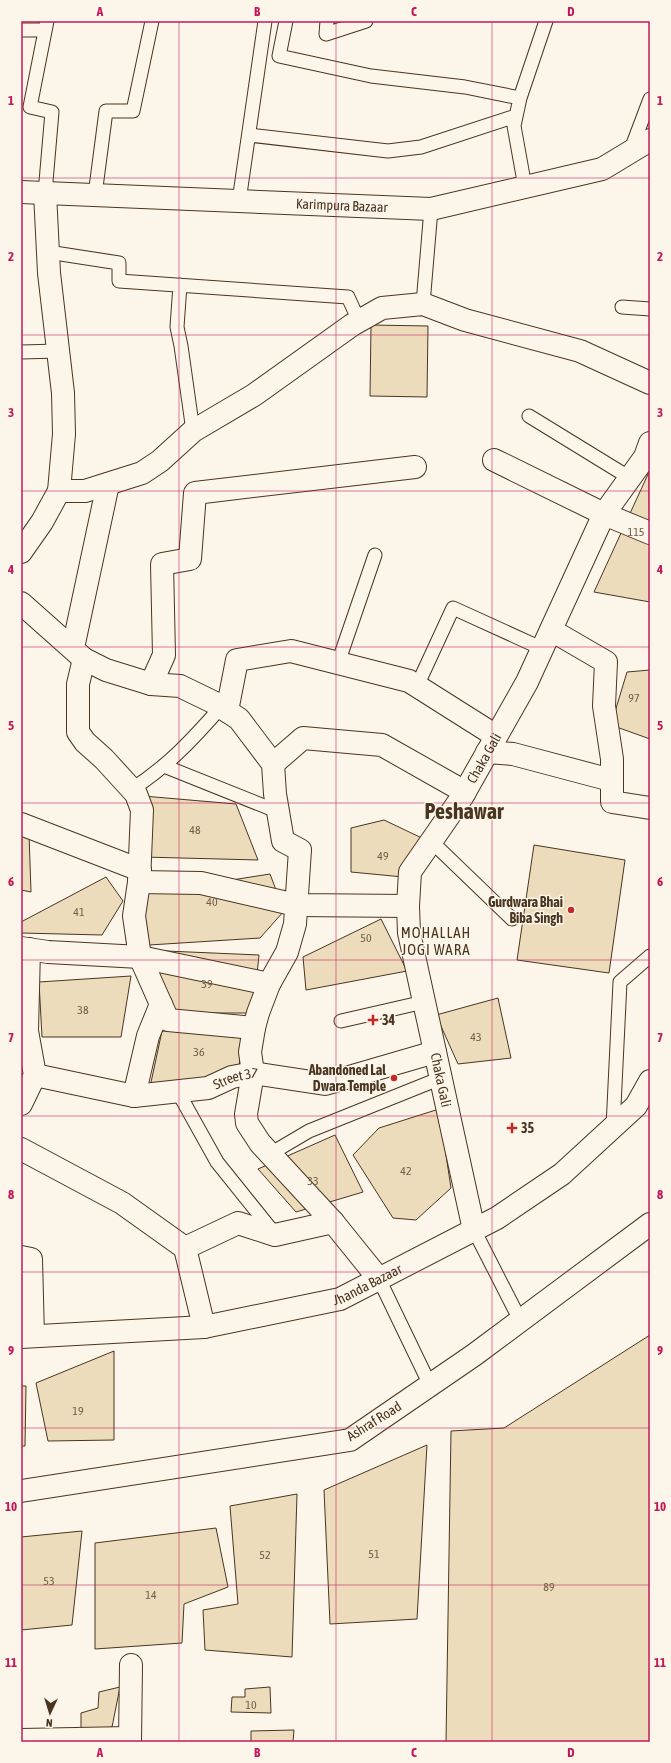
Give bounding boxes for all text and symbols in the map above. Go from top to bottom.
text: A [96,4,104,19]
text: B [254,4,261,19]
text: C [411,4,417,19]
text: D [567,4,575,19]
text: 1 [8,93,14,108]
text: 1 [657,93,663,108]
street label: Karimpura Bazaar [296,195,389,215]
text: 2 [8,249,14,264]
text: 2 [657,249,663,264]
text: 3 [8,405,14,420]
text: 3 [657,405,663,420]
house number: 115 [628,525,644,539]
text: 4 [7,562,14,577]
text: 4 [656,562,663,577]
house number: 97 [628,691,640,705]
text: 5 [8,718,14,733]
text: 5 [657,718,663,733]
street label: Chaka Gali [463,730,504,786]
district label: Peshawar [425,798,504,824]
house number: 48 [189,823,201,837]
house number: 49 [377,849,389,863]
text: 6 [8,874,14,889]
text: 6 [657,874,663,889]
place label: Gurdwara Bhai Biba Singh [488,894,563,926]
house number: 40 [206,895,218,909]
house number: 41 [73,905,85,919]
marker: Gurdwara Bhai Biba Singh [566,905,576,915]
district label: MOHALLAH JOGI WARA [401,924,471,958]
house number: 50 [360,931,372,945]
house number: 39 [201,977,213,991]
house number: 38 [77,1003,89,1017]
place label: 34 [382,1012,396,1028]
marker: 34 [367,1014,379,1026]
text: 7 [8,1030,14,1045]
house number: 43 [470,1030,482,1044]
text: 7 [657,1030,663,1045]
house number: 36 [193,1045,205,1059]
street label: Chaka Gali [427,1051,455,1109]
place label: Abandoned Lal Dwara Temple [308,1062,386,1094]
street label: Street 37 [211,1065,259,1093]
marker: Abandoned Lal Dwara Temple [389,1073,399,1083]
place label: 35 [521,1120,535,1136]
marker: 35 [506,1122,518,1134]
house number: 42 [400,1164,412,1178]
house number: 33 [307,1174,319,1188]
text: 8 [8,1187,14,1202]
text: 8 [657,1187,663,1202]
street label: Jhanda Bazaar [332,1260,405,1308]
text: 9 [8,1343,14,1358]
text: 9 [657,1343,663,1358]
street label: Ashraf Road [344,1398,404,1444]
house number: 19 [72,1404,84,1418]
text: 10 [5,1499,17,1514]
text: 10 [654,1499,666,1514]
house number: 51 [368,1547,380,1561]
house number: 52 [259,1548,271,1562]
house number: 53 [43,1574,55,1588]
house number: 89 [543,1580,555,1594]
house number: 14 [145,1588,157,1602]
text: 11 [5,1655,17,1670]
text: 11 [654,1655,666,1670]
north arrow [30,1693,70,1733]
house number: 10 [245,1698,257,1712]
text: N [46,1717,53,1729]
text: A [96,1745,104,1760]
text: B [254,1745,261,1760]
text: C [411,1745,417,1760]
text: D [567,1745,575,1760]

